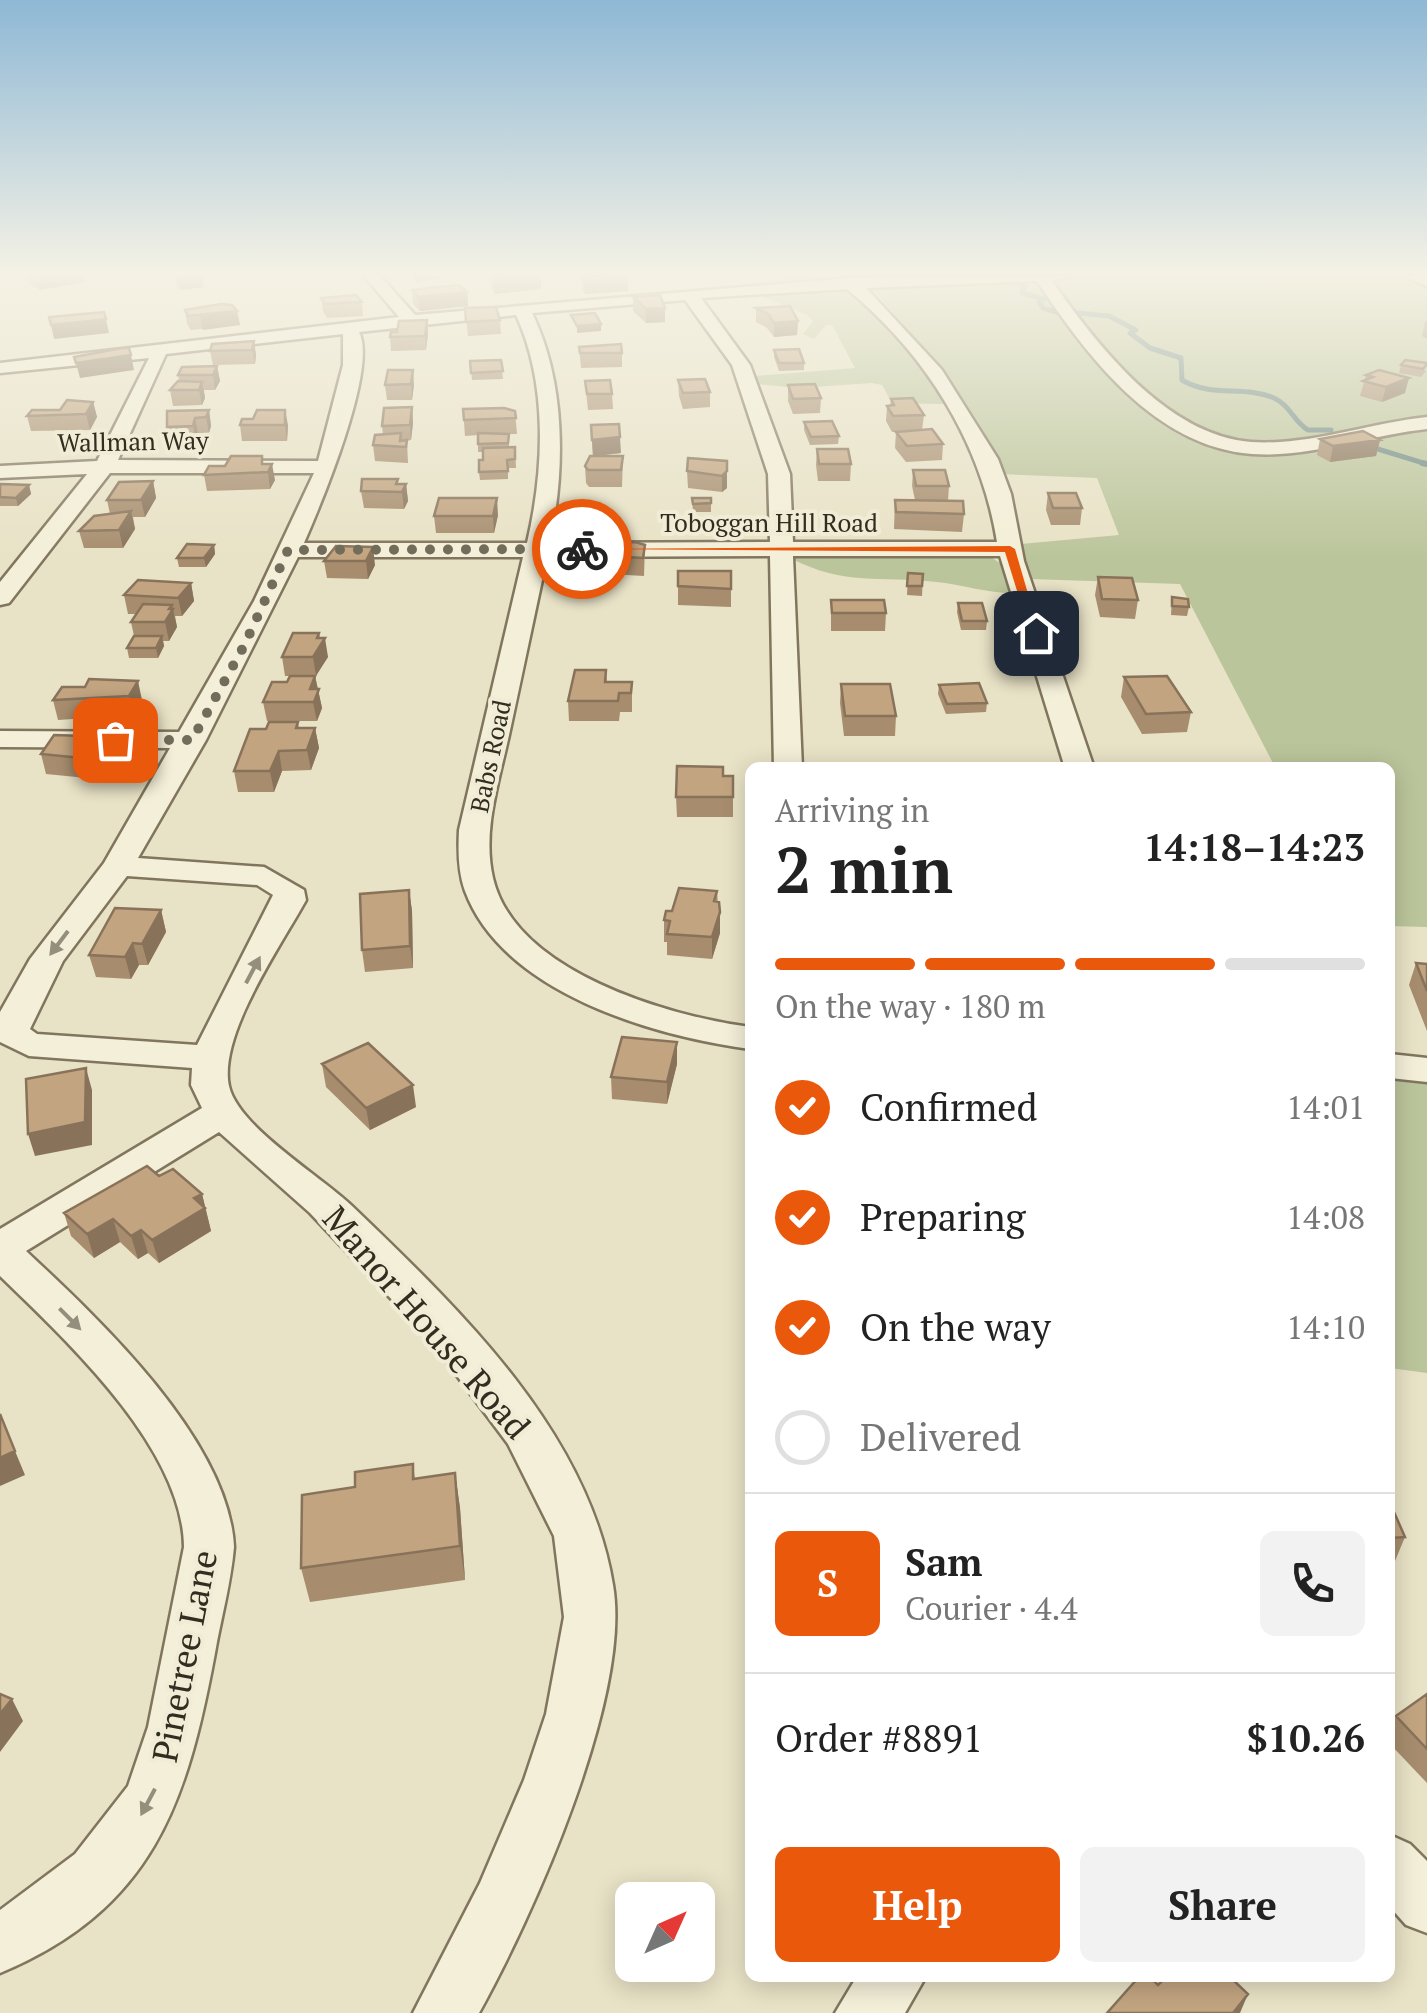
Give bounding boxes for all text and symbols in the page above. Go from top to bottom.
street label: Wallman Way [57,423,209,459]
courier [532,499,632,599]
street label: Toboggan Hill Road [660,506,878,539]
icon: bike [555,522,610,577]
pin [994,591,1079,676]
icon: home [1009,606,1064,661]
street label: Babs Road [462,697,518,815]
pin [73,698,158,783]
icon: bag [88,713,143,768]
text: Arriving in [775,789,929,831]
text: 14:18–14:23 [1143,822,1365,872]
text: 2 min [775,825,953,912]
one-way arrow [49,930,69,956]
one-way arrow [244,956,261,985]
text: On the way · 180 m [775,985,1045,1027]
icon: check [775,1080,830,1135]
text: Confirmed [860,1082,1038,1132]
text: 14:01 [1286,1086,1365,1128]
icon: check [775,1190,830,1245]
text: Preparing [860,1192,1026,1242]
street label: Manor House Road [313,1196,541,1448]
text: 14:08 [1286,1196,1365,1238]
icon: check [775,1300,830,1355]
text: On the way [860,1302,1051,1352]
text: 14:10 [1286,1306,1365,1348]
one-way arrow [57,1307,81,1331]
text: Delivered [860,1412,1021,1462]
button: phone [1260,1531,1365,1636]
text: Sam [905,1537,982,1587]
street label: Pinetree Lane [141,1546,227,1766]
text: S [817,1558,838,1608]
text: Courier · 4.4 [905,1587,1077,1629]
text: Order #8891 [775,1713,983,1763]
text: $10.26 [1246,1713,1365,1763]
one-way arrow [140,1788,157,1817]
button: Help [775,1847,1060,1962]
button: Share [1080,1847,1365,1962]
north arrow [615,1882,715,1982]
map controls [615,1882,715,1982]

